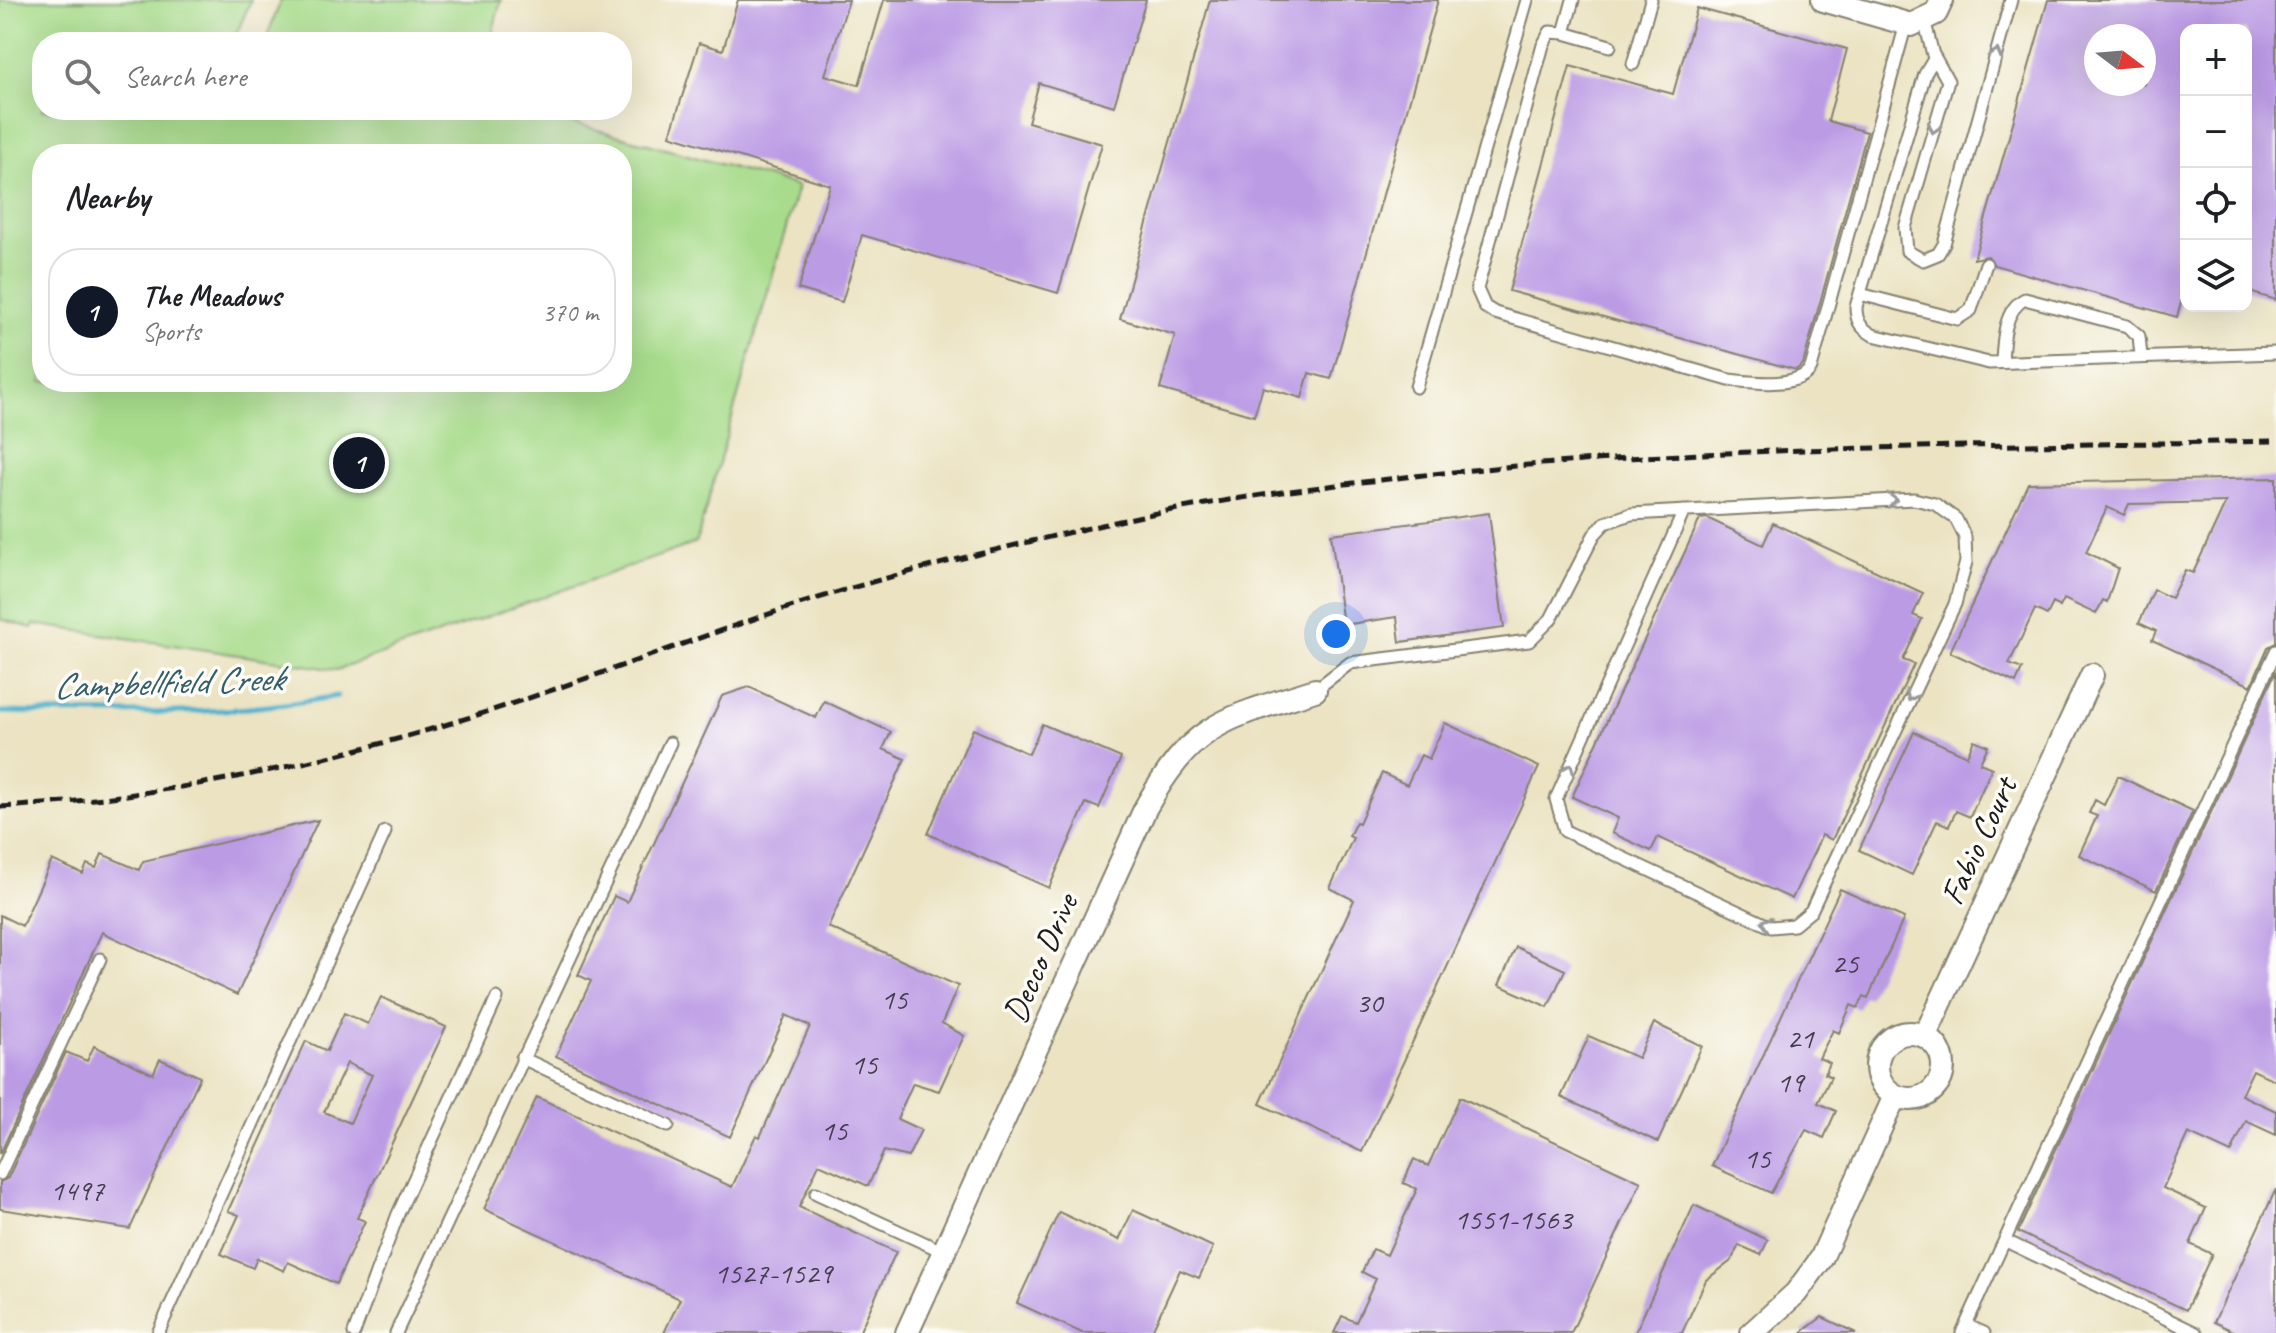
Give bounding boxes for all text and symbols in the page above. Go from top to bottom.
north arrow [2084,24,2156,96]
map controls [2180,24,2252,312]
button: + [2180,24,2252,96]
search box [32,32,632,120]
one-way arrow [1987,48,2003,62]
icon: search [60,54,104,98]
text: Search here [124,57,246,95]
button: − [2180,96,2252,168]
one-way arrow [1927,120,1943,134]
button: locate [2180,168,2252,240]
text: Nearby [64,175,150,218]
button: layers [2180,240,2252,312]
text: The Meadows [142,277,281,315]
text: 1 [86,296,98,329]
text: 370 m [542,296,598,329]
text: Sports [142,315,200,348]
pin: 1 [333,433,385,493]
one-way arrow [1886,492,1899,509]
your location [1316,614,1356,654]
water label: Campbellfield Creek [52,655,290,709]
one-way arrow [1905,688,1921,703]
one-way arrow [1559,762,1575,777]
street label: Fabio Court [1930,767,2028,911]
street label: Decco Drive [993,885,1088,1029]
one-way arrow [1760,915,1773,932]
house number: 25 [1832,944,1860,982]
house number: 15 [881,980,909,1018]
house number: 30 [1356,983,1385,1021]
house number: 21 [1787,1019,1815,1057]
house number: 15 [851,1045,879,1083]
house number: 19 [1777,1063,1806,1101]
house number: 15 [821,1111,849,1149]
house number: 15 [1744,1139,1772,1177]
house number: 1497 [50,1171,105,1209]
house number: 1551-1563 [1454,1200,1574,1238]
house number: 1527-1529 [714,1254,834,1292]

